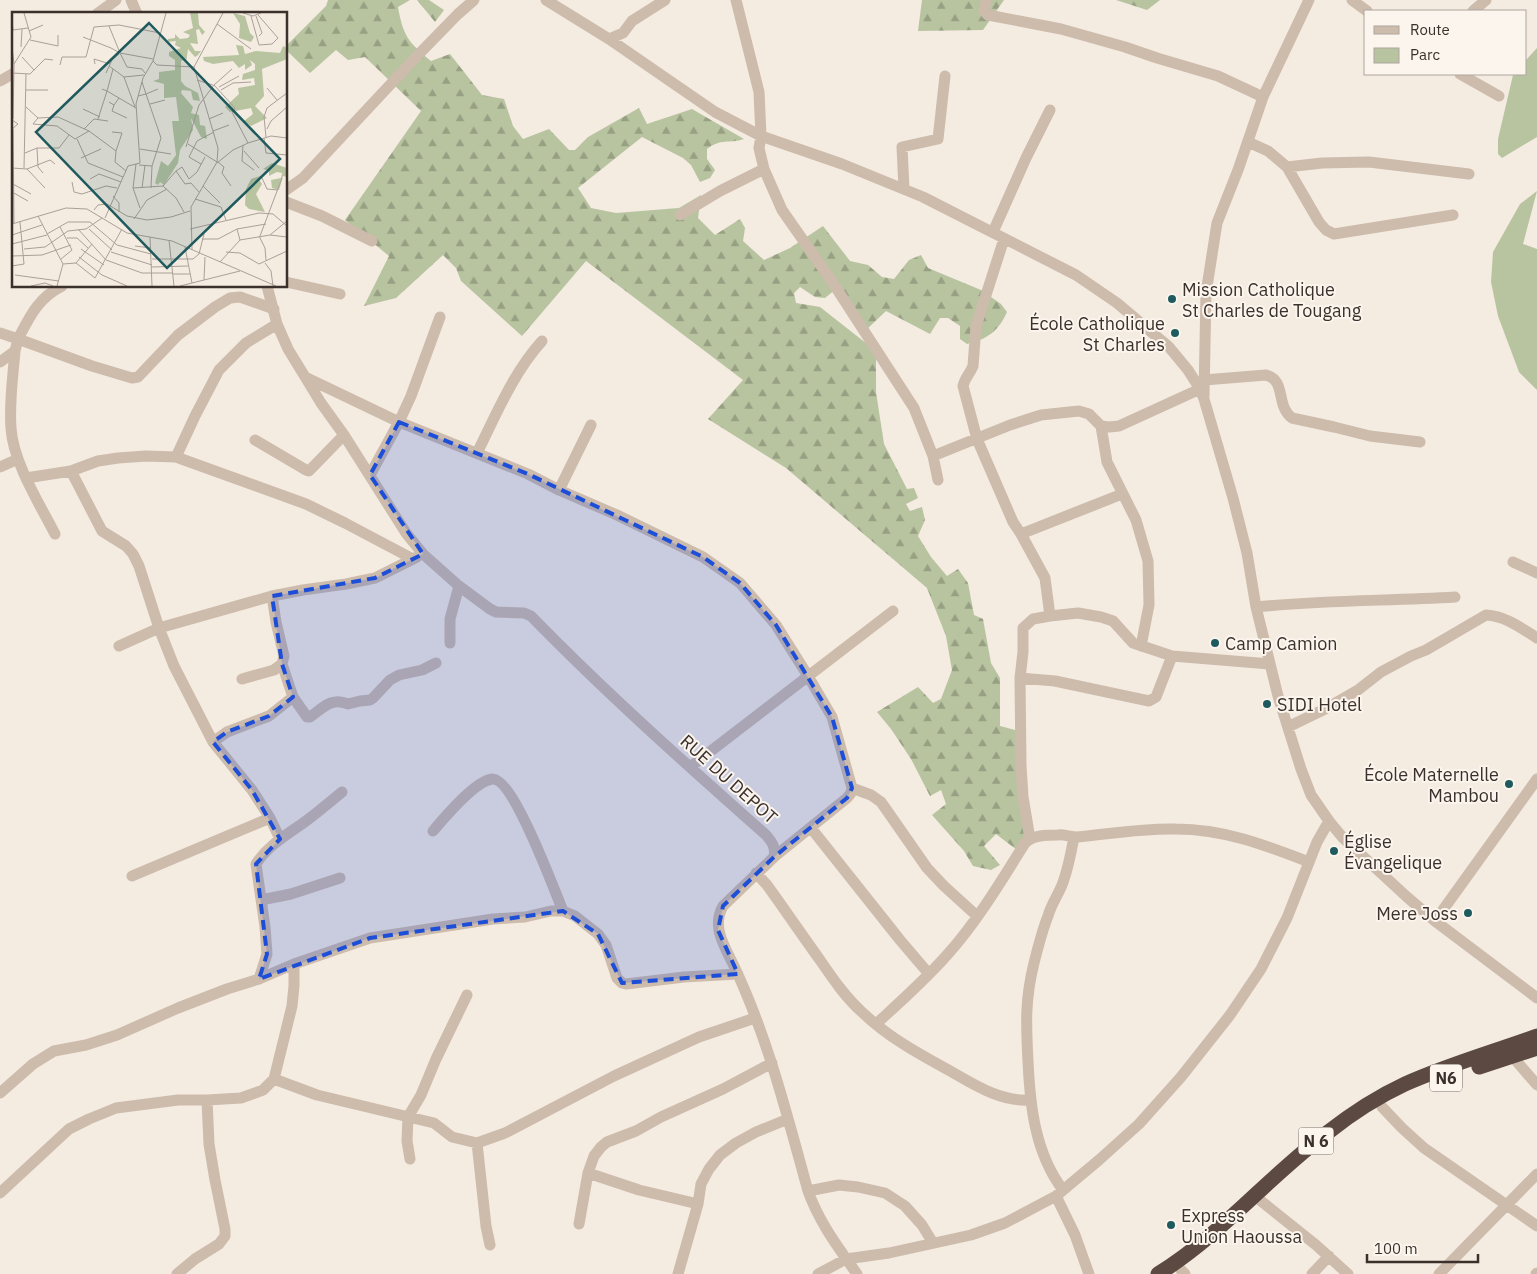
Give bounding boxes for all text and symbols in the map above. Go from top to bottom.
legend [1364,10,1527,75]
inset map [12,12,288,288]
text: Route [1410,20,1450,39]
text: Parc [1410,45,1440,64]
place label: Mission Catholique St Charles de Tougang [1182,278,1362,322]
marker: Mission Catholique St Charles de Tougang [1166,293,1178,305]
place label: École Catholique St Charles [1029,312,1165,356]
marker: École Catholique St Charles [1169,327,1181,339]
place label: Camp Camion [1225,632,1338,655]
marker: Camp Camion [1209,637,1221,649]
place label: SIDI Hotel [1277,693,1362,716]
marker: SIDI Hotel [1261,698,1273,710]
street label: RUE DU DEPOT [676,729,782,829]
place label: École Maternelle Mambou [1364,763,1499,807]
marker: École Maternelle Mambou [1503,778,1515,790]
place label: Église Évangelique [1344,830,1442,874]
marker: Église Évangelique [1328,845,1340,857]
place label: Mere Joss [1376,902,1458,925]
marker: Mere Joss [1462,907,1474,919]
road number: N6 [1430,1064,1462,1092]
road number: N 6 [1298,1128,1334,1154]
place label: Express Union Haoussa [1181,1204,1303,1248]
marker: Express Union Haoussa [1165,1219,1177,1231]
scale bar [1367,1232,1478,1264]
text: 100 m [1374,1239,1418,1258]

